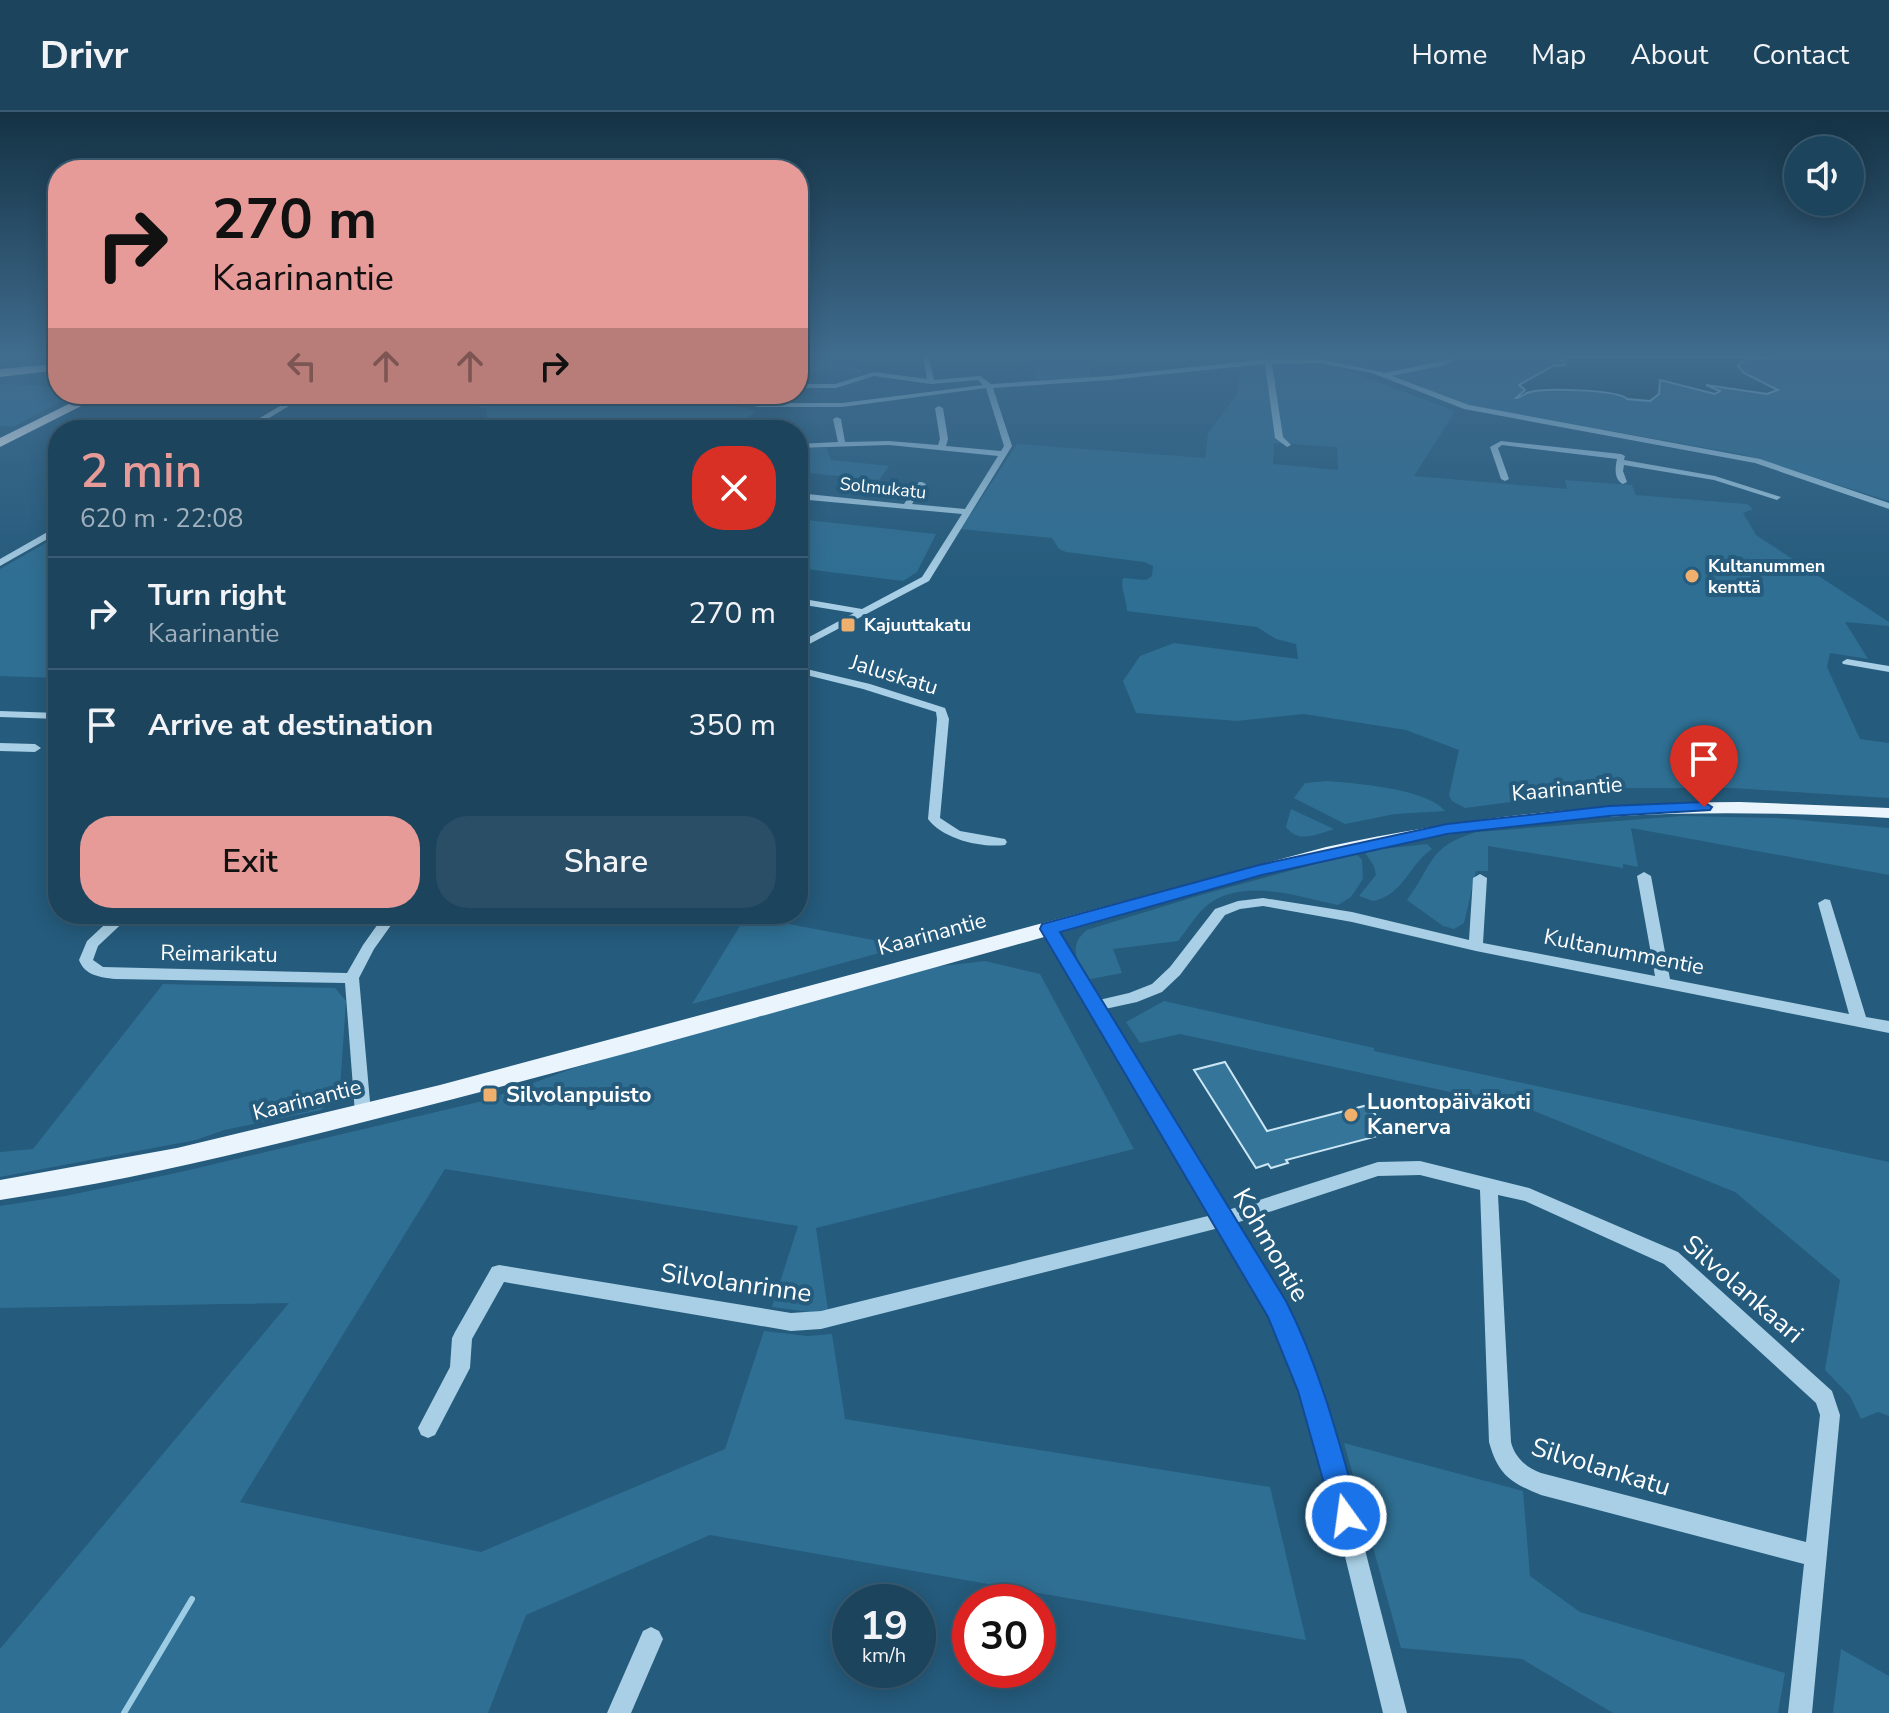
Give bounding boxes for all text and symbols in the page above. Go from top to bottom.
text: Drivr [40,30,128,81]
text: Home [1412,36,1487,74]
text: Map [1531,36,1586,74]
text: About [1630,36,1708,74]
text: Contact [1752,36,1849,74]
map controls [1784,136,1864,216]
button: sound [1784,136,1864,216]
text: 270 m [212,181,377,258]
icon: right [80,192,184,296]
text: Kaarinantie [212,254,394,303]
icon: left [280,344,324,388]
icon: ahead [364,344,408,388]
icon: ahead [448,344,492,388]
icon: right [532,344,576,388]
text: 2 min [80,438,202,504]
button: close [692,446,776,530]
street label: Solmukatu [839,472,927,504]
text: 620 m · 22:08 [80,501,243,536]
place label: Kultanummen kenttä [1708,554,1825,599]
marker: Kultanummen kenttä [1683,567,1701,585]
text: Turn right [148,575,286,616]
icon: right [80,591,124,635]
text: 270 m [689,593,776,634]
place label: Kajuuttakatu [864,613,971,637]
text: Kaarinantie [148,616,279,651]
marker: Kajuuttakatu [839,616,857,634]
street label: Jaluskatu [845,647,942,703]
icon: arrive [80,703,124,747]
text: Arrive at destination [148,705,433,746]
text: 350 m [689,705,776,746]
pin [1670,725,1738,807]
icon: arrive [1682,737,1726,781]
street label: Kaarinantie [1510,769,1624,809]
button: Exit [80,816,420,908]
button: Share [436,816,776,908]
street label: Kaarinantie [874,905,990,963]
street label: Kultanummentie [1541,922,1707,982]
street label: Reimarikatu [160,938,278,970]
street label: Kaarinantie [249,1072,365,1128]
place label: Silvolanpuisto [506,1080,651,1110]
marker: Silvolanpuisto [481,1086,499,1104]
place label: Luontopäiväkoti Kanerva [1367,1087,1531,1142]
marker: Luontopäiväkoti Kanerva [1342,1106,1360,1124]
street label: Kohmontie [1224,1182,1318,1308]
street label: Silvolankaari [1675,1227,1811,1351]
street label: Silvolanrinne [658,1255,814,1311]
street label: Silvolankatu [1527,1429,1675,1505]
position arrow [1304,1474,1388,1558]
speed limit sign: 30 [952,1584,1056,1688]
text: 19 [860,1599,908,1653]
text: km/h [862,1642,906,1669]

